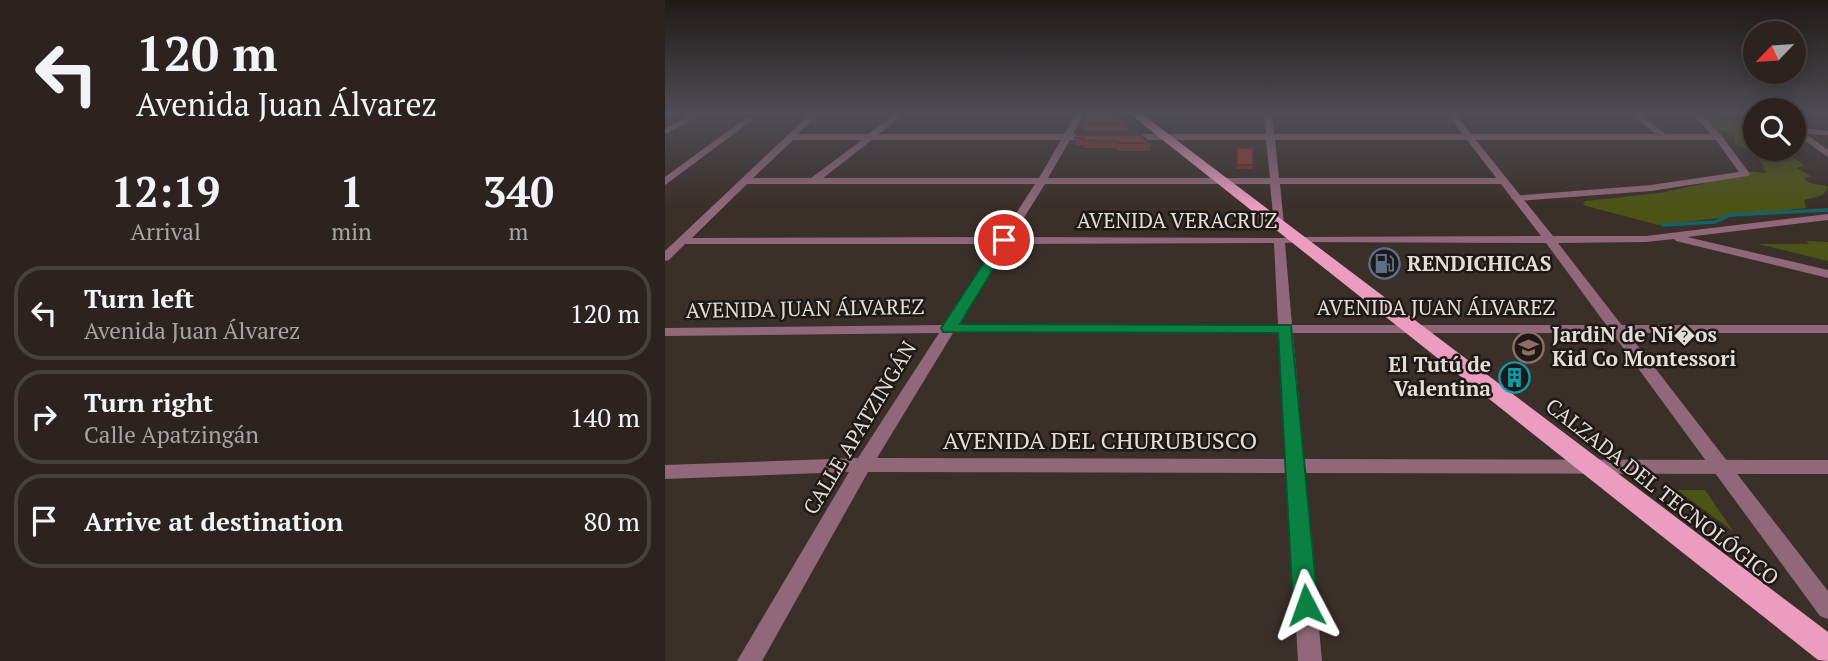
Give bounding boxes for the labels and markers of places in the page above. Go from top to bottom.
pin [974,210,1034,270]
fuel station icon: RENDICHICAS [1367,247,1401,281]
place label: RENDICHICAS [1407,249,1551,277]
place label: JardiN de Ni�os Kid Co Montessori [1552,320,1736,372]
school or university icon: JardiN de Ni�os Kid Co Montessori [1512,330,1546,364]
place label: El Tutú de Valentina [1388,350,1491,402]
building icon: El Tutú de Valentina [1497,360,1531,394]

